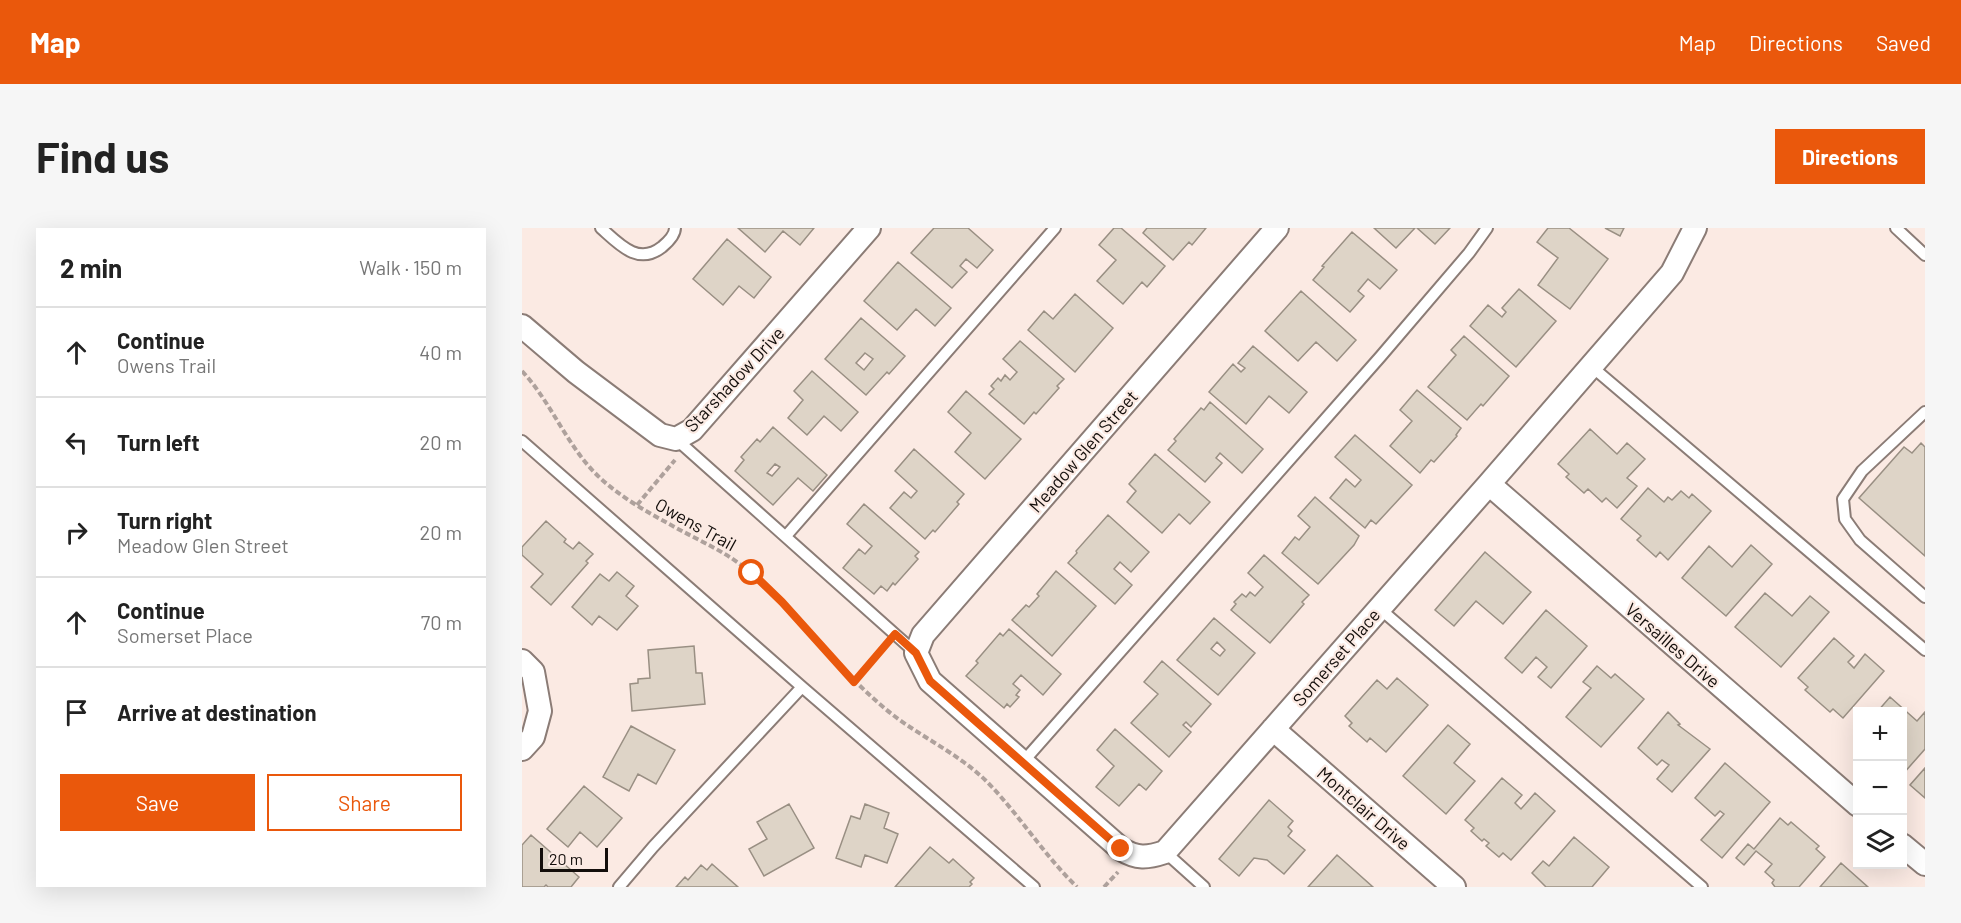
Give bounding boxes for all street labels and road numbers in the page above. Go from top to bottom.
street label: Starshadow Drive [679,322,789,436]
street label: Meadow Glen Street [1024,385,1142,517]
street label: Owens Trail [652,493,740,555]
street label: Versailles Drive [1621,598,1725,692]
street label: Somerset Place [1288,604,1384,710]
street label: Montclair Drive [1313,762,1415,854]

